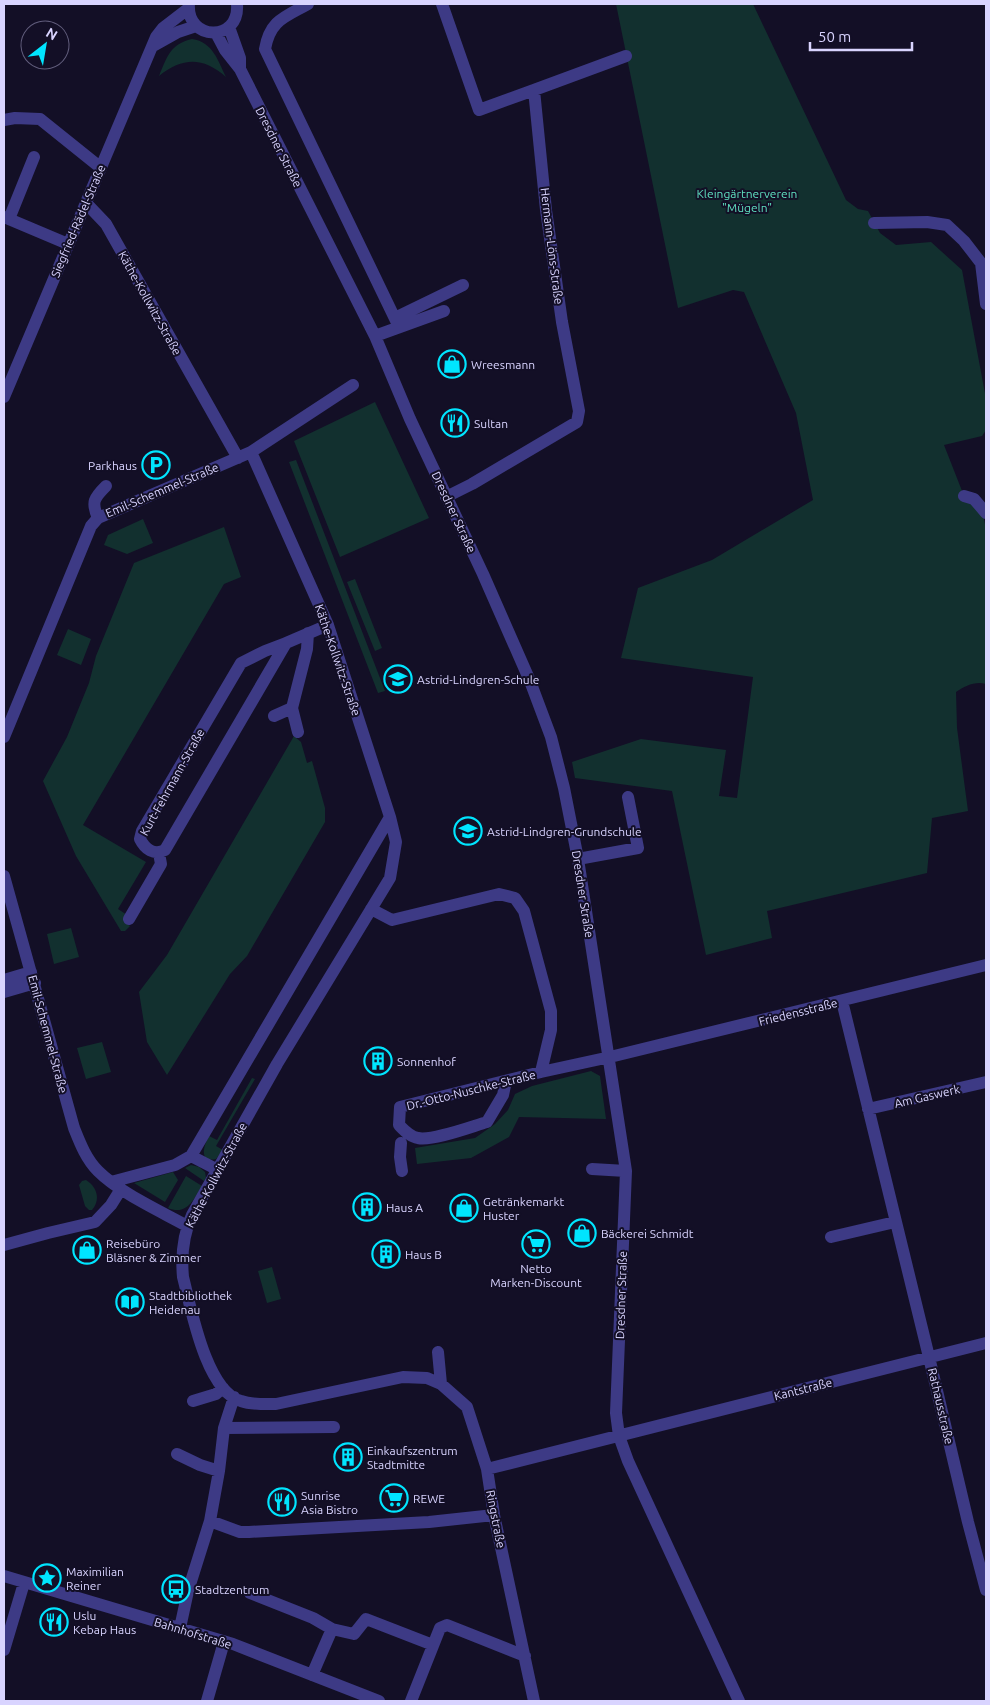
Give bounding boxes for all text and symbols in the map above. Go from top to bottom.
north arrow [20,20,70,70]
scale bar [810,20,912,52]
text: N [43,24,60,43]
text: 50 m [818,28,851,45]
street label: Dresdner Straße [253,105,305,189]
street label: Siegfried-Rädel-Straße [48,163,108,279]
street label: Hermann-Löns-Straße [538,187,566,305]
park label: Kleingärtnerverein "Mügeln" [697,187,797,214]
street label: Käthe-Kollwitz-Straße [116,249,184,357]
shop icon: Wreesmann [437,349,467,379]
place label: Wreesmann [471,358,535,371]
restaurant icon: Sultan [440,408,470,438]
place label: Sultan [474,417,508,430]
parking icon: Parkhaus [141,450,171,480]
place label: Parkhaus [88,459,137,472]
street label: Emil-Schemmel-Straße [104,460,220,520]
street label: Dresdner Straße [429,469,479,555]
street label: Käthe-Kollwitz-Straße [313,603,363,717]
school or university icon: Astrid-Lindgren-Schule [383,664,413,694]
place label: Astrid-Lindgren-Schule [417,673,539,686]
street label: Kurt-Fehrmann-Straße [137,726,207,838]
school or university icon: Astrid-Lindgren-Grundschule [453,816,483,846]
place label: Astrid-Lindgren-Grundschule [487,825,642,838]
street label: Dresdner Straße [570,849,596,939]
street label: Emil-Schemmel-Straße [26,974,70,1094]
street label: Friedensstraße [757,996,839,1028]
building icon: Sonnenhof [363,1046,393,1076]
place label: Sonnenhof [397,1055,456,1068]
street label: Dr.-Otto-Nuschke-Straße [405,1068,537,1112]
street label: Am Gaswerk [893,1082,961,1110]
street label: Käthe-Kollwitz-Straße [183,1120,249,1230]
building icon: Haus A [352,1192,382,1222]
shop icon: Getränkemarkt Huster [449,1193,479,1223]
place label: Getränkemarkt Huster [483,1195,564,1222]
place label: Haus A [386,1201,423,1214]
shop icon: Bäckerei Schmidt [567,1218,597,1248]
place label: Bäckerei Schmidt [601,1227,694,1240]
supermarket icon: Netto Marken-Discount [521,1229,551,1259]
shop icon: Reisebüro Bläsner & Zimmer [72,1235,102,1265]
place label: Reisebüro Bläsner & Zimmer [106,1237,202,1264]
building icon: Haus B [371,1239,401,1269]
place label: Haus B [405,1248,442,1261]
street label: Dresdner Straße [613,1251,629,1339]
place label: Netto Marken-Discount [490,1262,582,1289]
library icon: Stadtbibliothek Heidenau [115,1287,145,1317]
place label: Stadtbibliothek Heidenau [149,1289,232,1316]
street label: Rathausstraße [926,1367,956,1445]
street label: Kantstraße [773,1375,833,1403]
building icon: Einkaufszentrum Stadtmitte [333,1442,363,1472]
place label: Einkaufszentrum Stadtmitte [367,1444,458,1471]
supermarket icon: REWE [379,1483,409,1513]
restaurant icon: Sunrise Asia Bistro [267,1487,297,1517]
place label: Sunrise Asia Bistro [301,1489,358,1516]
street label: Ringstraße [484,1489,508,1549]
place label: REWE [413,1492,445,1505]
place icon: Maximilian Reiner [32,1563,62,1593]
place label: Maximilian Reiner [66,1565,124,1592]
bus stop icon: Stadtzentrum [161,1574,191,1604]
place label: Stadtzentrum [195,1583,269,1596]
restaurant icon: Uslu Kebap Haus [39,1607,69,1637]
place label: Uslu Kebap Haus [73,1609,136,1636]
street label: Bahnhofstraße [153,1615,233,1651]

